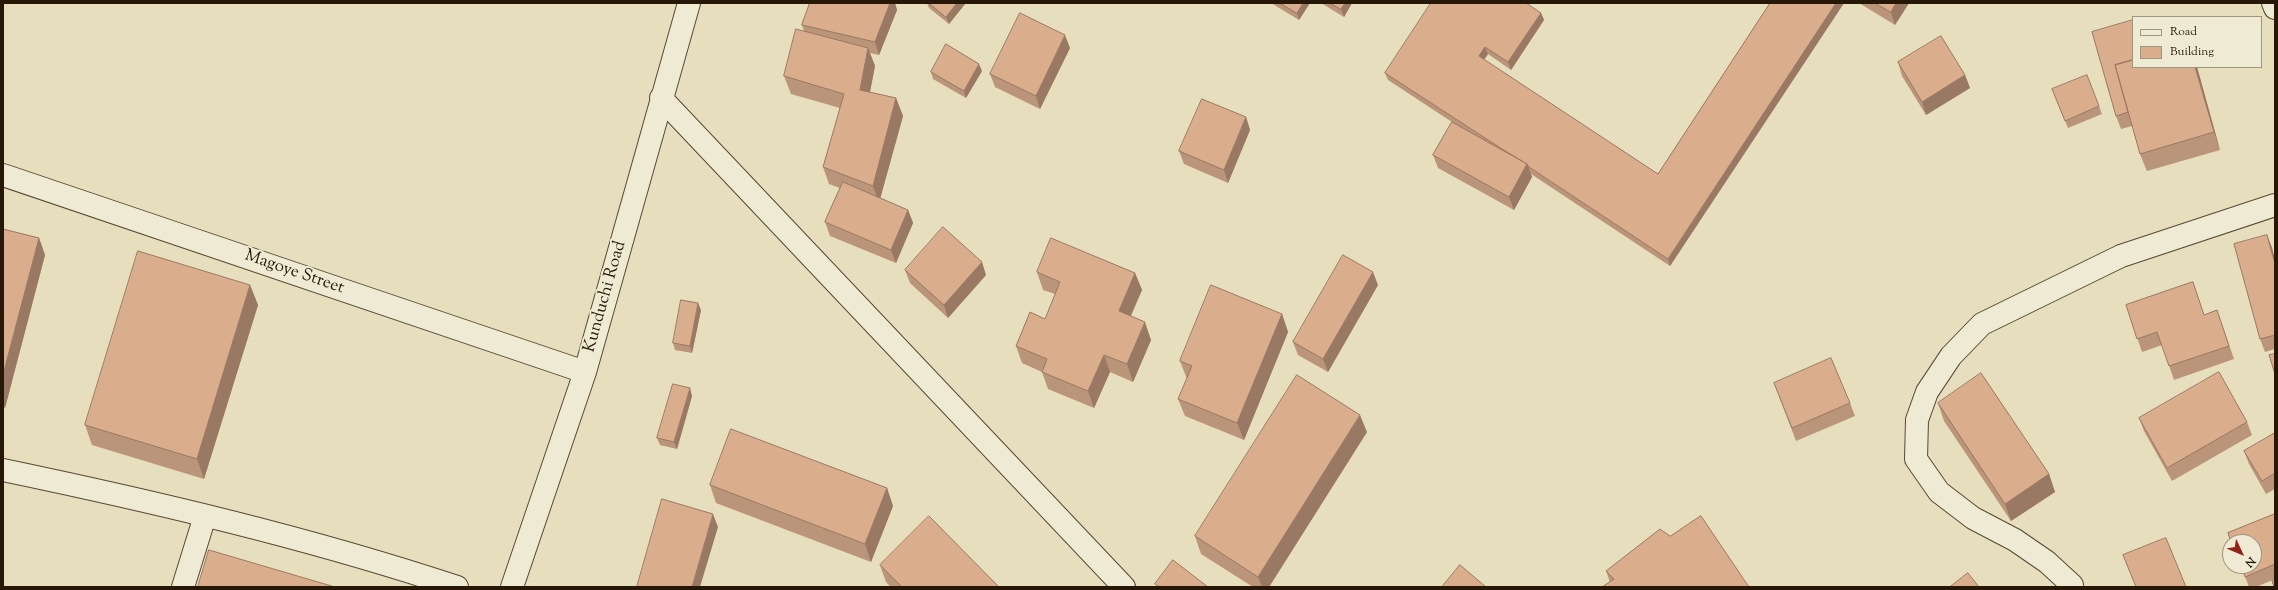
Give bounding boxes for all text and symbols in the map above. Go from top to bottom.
legend [2132,16,2262,68]
text: Road [2170,23,2197,41]
text: Building [2170,43,2214,61]
street label: Kunduchi Road [580,239,632,355]
street label: Magoye Street [242,246,346,300]
north arrow [2222,534,2262,574]
text: N [2241,553,2259,570]

